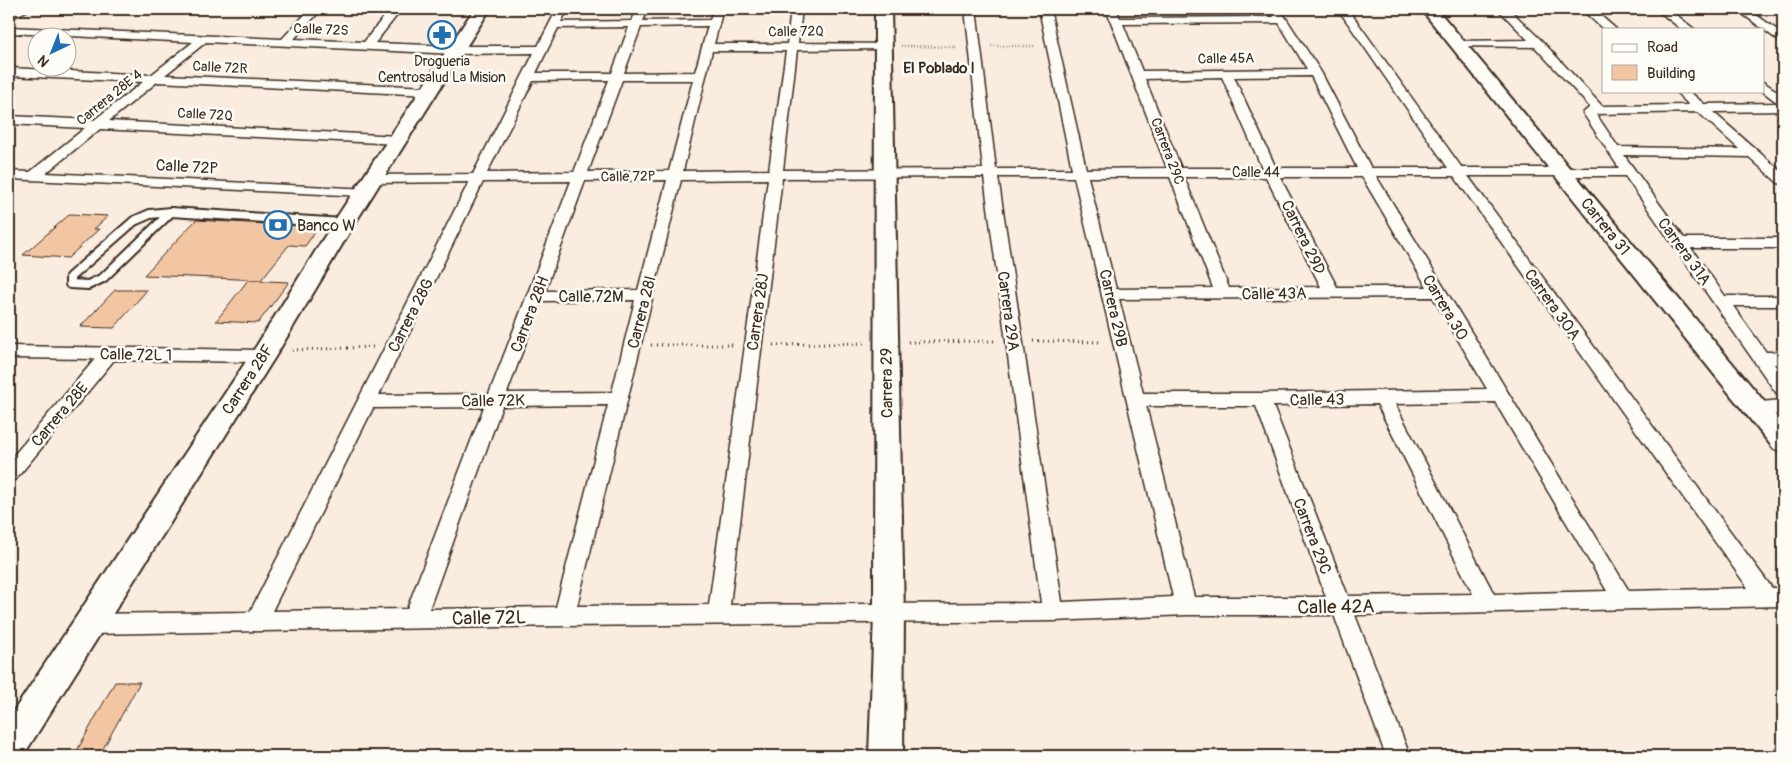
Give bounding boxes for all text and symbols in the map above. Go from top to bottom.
street label: Calle 72S [293,20,349,39]
pharmacy icon: Drogueria Centrosalud La Mision [427,20,457,50]
street label: Calle 72Q [768,23,824,40]
north arrow [28,28,78,78]
legend [1602,28,1764,92]
text: Road [1647,38,1678,57]
street label: Calle 45A [1198,50,1254,67]
text: N [34,52,53,71]
place label: Drogueria Centrosalud La Mision [378,53,506,86]
street label: Calle 72R [192,58,248,77]
district label: El Poblado I [903,59,975,78]
text: Building [1647,64,1695,83]
street label: Carrera 28E 4 [73,66,146,129]
street label: Calle 72Q [177,105,233,124]
street label: Carrera 29C [1147,115,1188,187]
street label: Calle 72P [155,155,219,179]
street label: Calle 44 [1232,164,1280,181]
street label: Calle 72P [601,168,656,185]
street label: Carrera 31 [1576,194,1634,259]
street label: Carrera 29D [1277,197,1330,278]
bank icon: Banco W [263,210,293,240]
street label: Carrera 31A [1653,214,1715,289]
place label: Banco W [297,216,356,236]
street label: Carrera 30A [1520,265,1585,344]
street label: Carrera 29B [1094,267,1132,349]
street label: Carrera 29A [993,270,1024,352]
street label: Carrera 30 [1418,271,1472,344]
street label: Carrera 28J [743,272,773,352]
street label: Carrera 28H [506,273,554,355]
street label: Carrera 28I [623,274,661,351]
street label: Carrera 28G [384,275,438,356]
street label: Calle 43A [1241,283,1307,305]
street label: Calle 72M [558,287,624,307]
street label: Carrera 28F [218,340,278,418]
street label: Calle 72L 1 [100,344,172,366]
street label: Carrera 29 [876,348,898,418]
street label: Carrera 28E [27,378,93,451]
street label: Calle 72K [461,390,525,412]
street label: Calle 43 [1290,390,1345,410]
street label: Carrera 29C [1288,495,1336,577]
street label: Calle 42A [1297,594,1375,620]
street label: Calle 72L [452,605,526,631]

